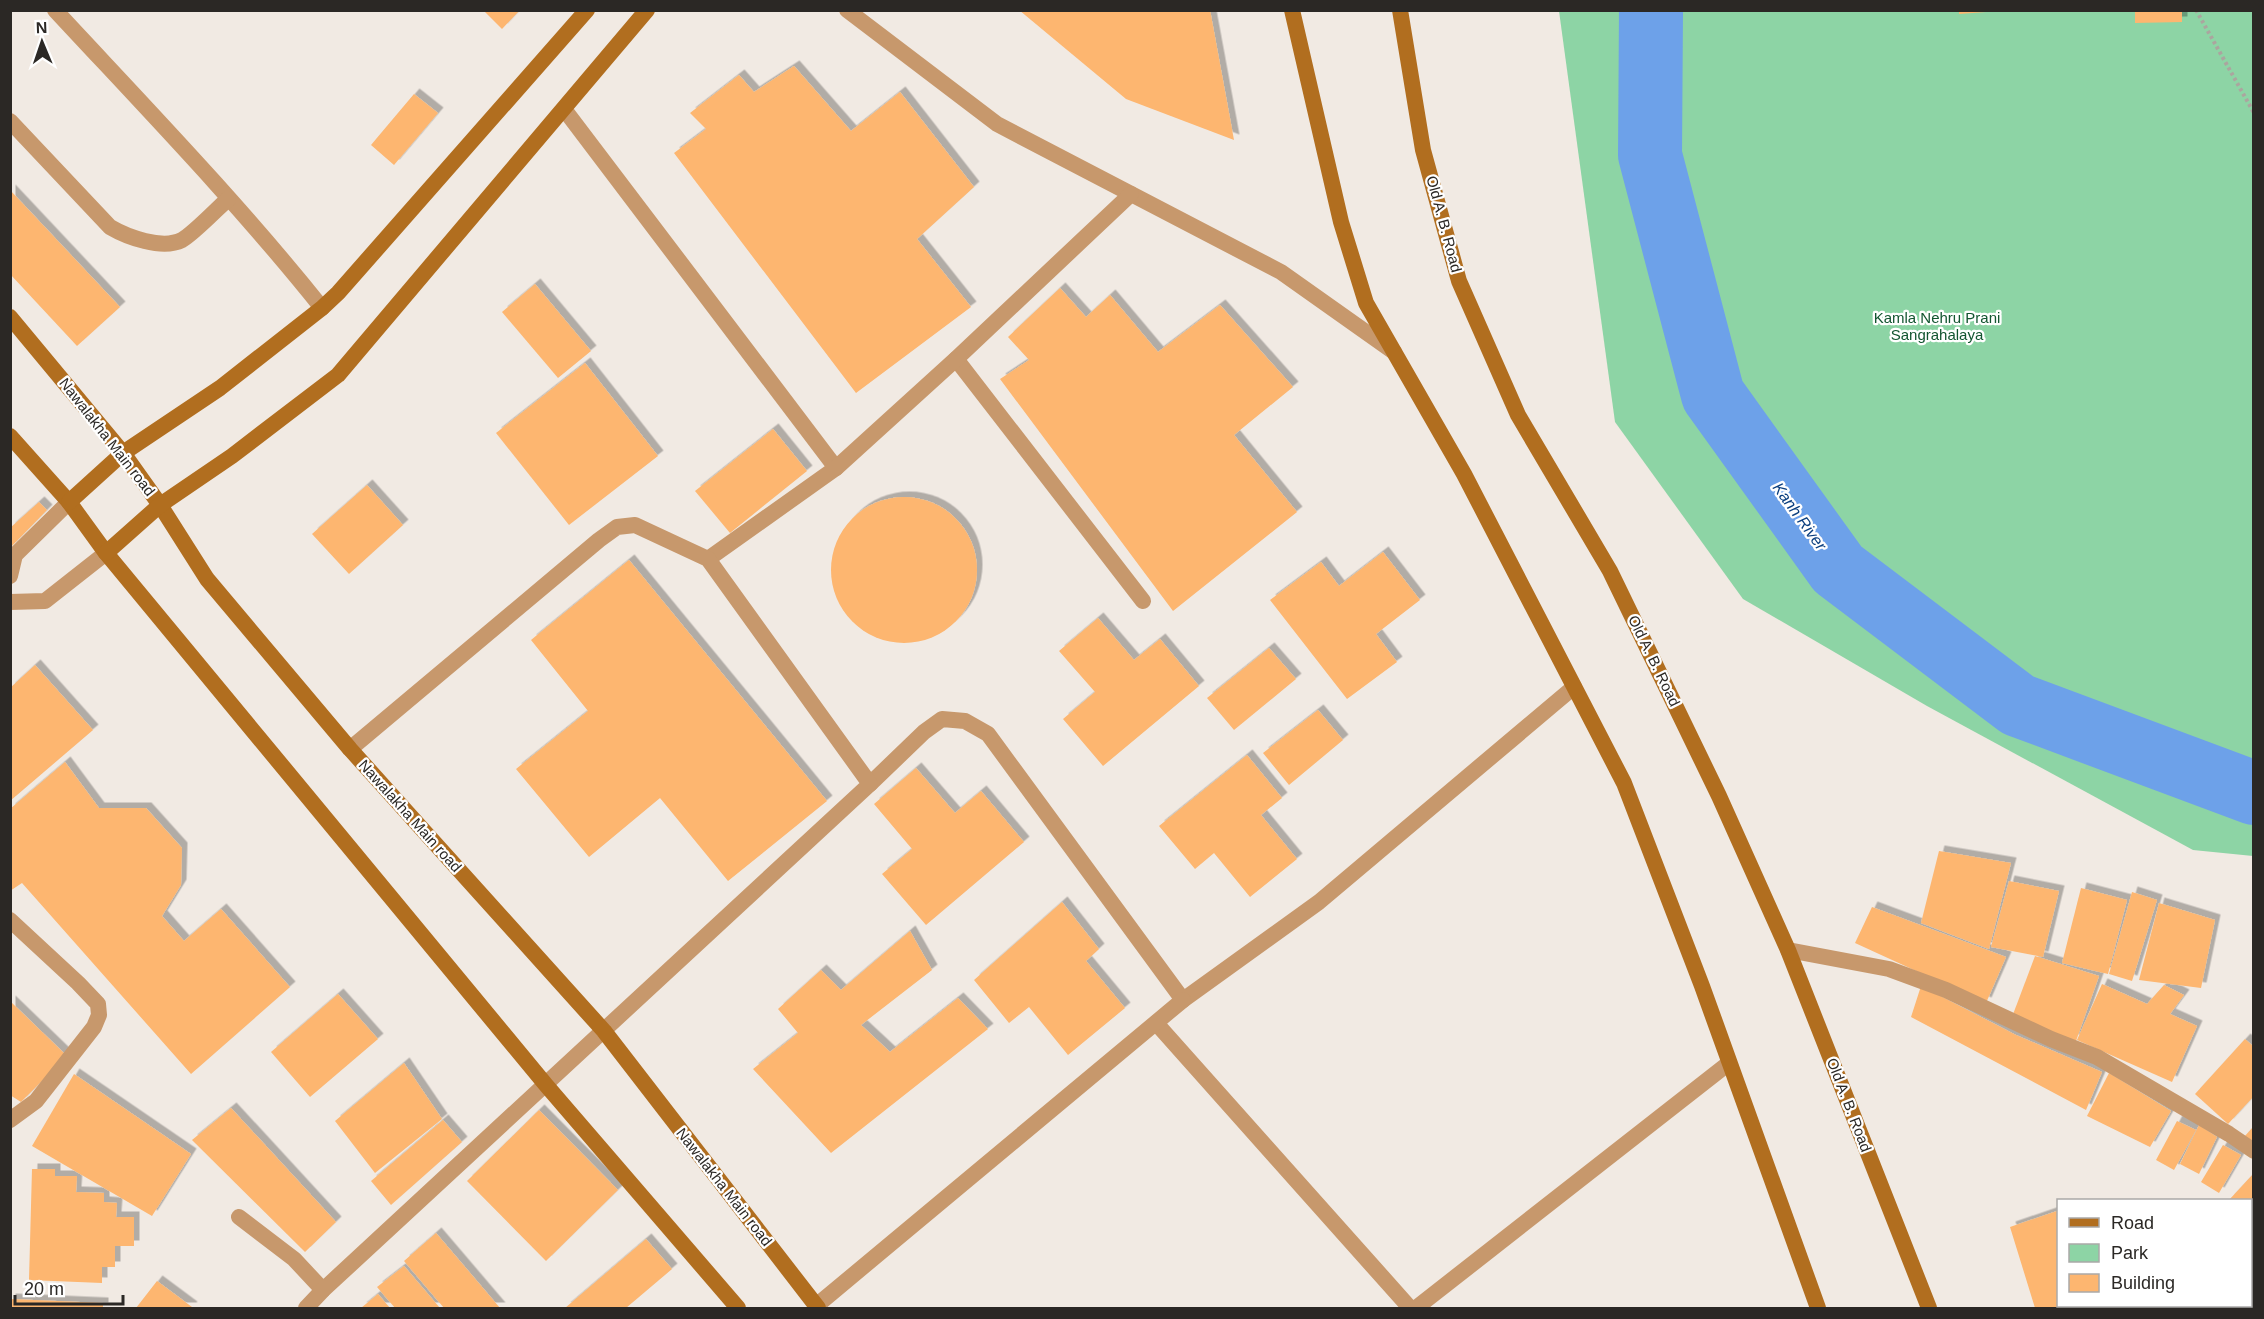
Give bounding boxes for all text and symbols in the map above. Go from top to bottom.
north arrow [12,12,72,72]
text: N [35,19,48,36]
street label: Old A. B. Road [1423,174,1466,274]
park label: Kamla Nehru Prani Sangrahalaya [1874,309,2000,343]
street label: Nawalakha Main road [56,374,159,499]
water label: Kanh River [1769,479,1830,554]
street label: Old A. B. Road [1625,612,1684,709]
street label: Nawalakha Main road [356,756,465,875]
street label: Old A. B. Road [1824,1055,1875,1154]
street label: Nawalakha Main road [673,1124,776,1249]
legend [2057,1199,2252,1307]
text: Road [2111,1213,2154,1233]
text: Park [2111,1243,2149,1263]
scale bar [15,1268,123,1306]
text: Building [2111,1273,2175,1293]
text: 20 m [24,1279,64,1299]

